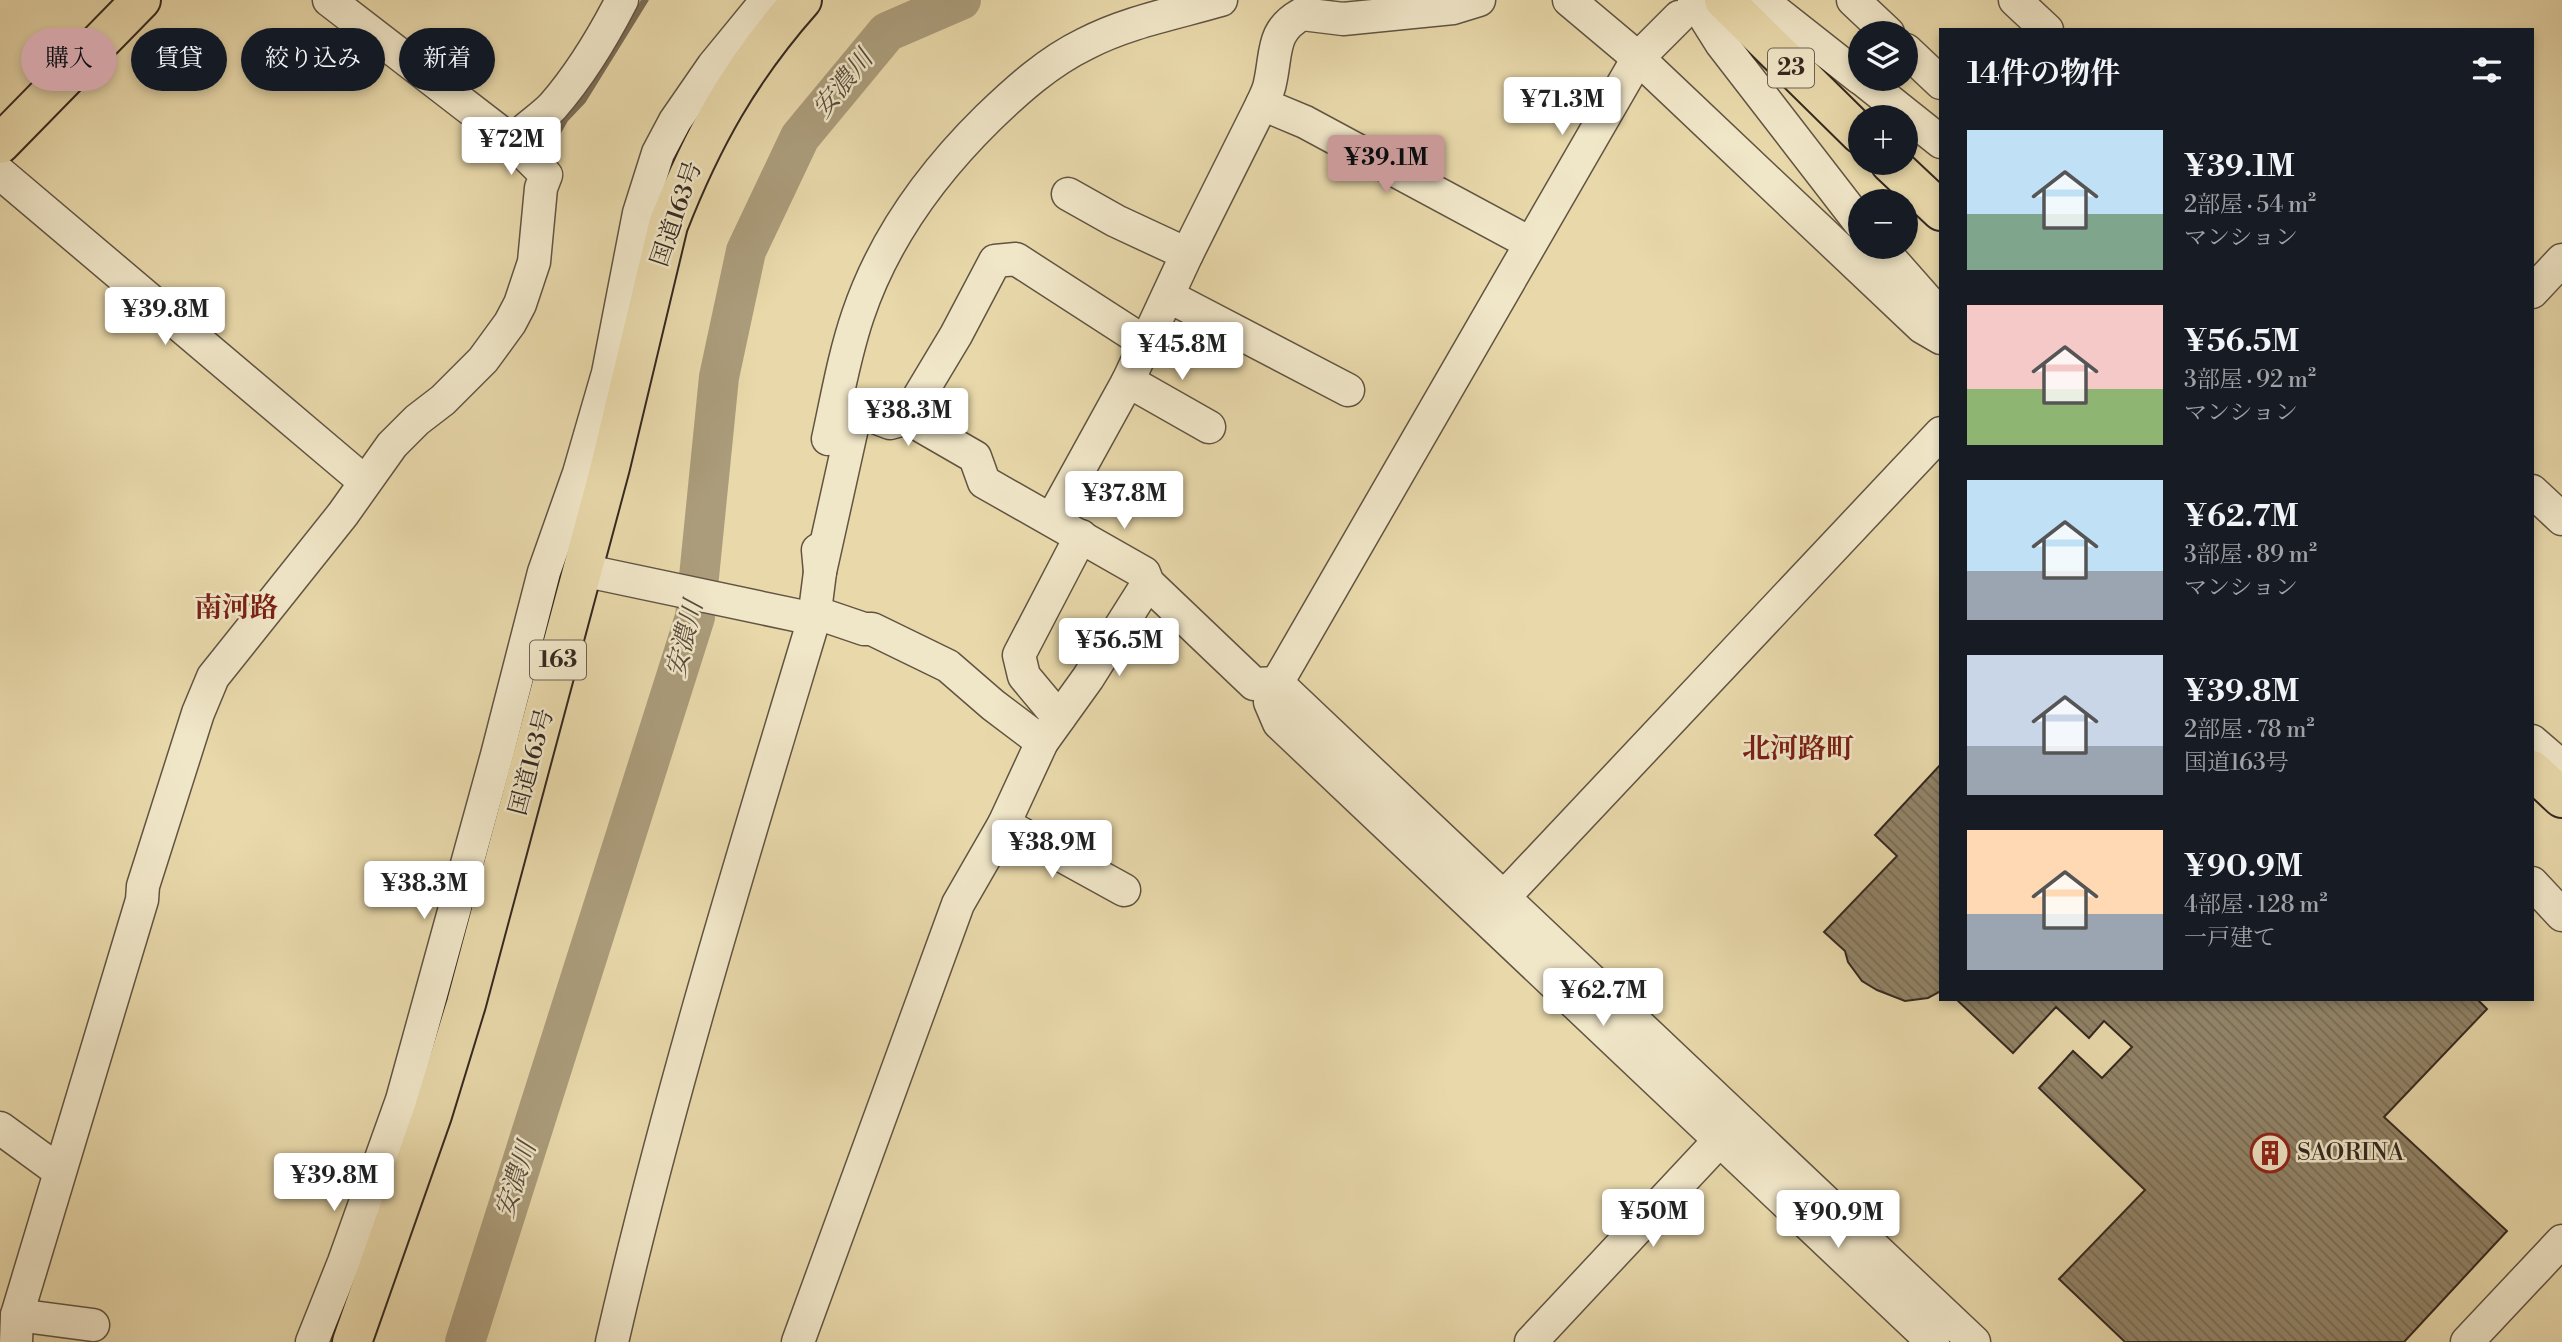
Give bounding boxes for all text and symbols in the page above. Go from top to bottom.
map controls [1848,21,1918,259]
button: layers [1848,21,1918,91]
chip: 購入 [21,28,117,91]
chip: 賃貸 [131,28,227,91]
chip: 絞り込み [241,28,385,91]
chip: 新着 [399,28,495,91]
water label: 安濃川 [806,41,882,124]
road number: 23 [1768,48,1814,88]
icon: filters [2468,51,2506,89]
text: 14件の物件 [1967,55,2120,93]
pin: ¥71.3M [1505,78,1619,137]
text: ¥71.3M [1520,86,1604,114]
button: + [1848,105,1918,175]
pin: ¥72M [470,118,552,177]
text: ¥72M [478,126,544,154]
pin: ¥39.1M [1329,136,1443,195]
text: ¥39.1M [1344,144,1428,172]
text: ¥39.1M [2184,148,2295,186]
street label: 国道163号 [645,157,709,271]
icon: home [2023,158,2107,242]
button: − [1848,189,1918,259]
text: 2部屋 · 54 m² [2184,191,2316,219]
text: マンション [2184,224,2298,252]
pin: ¥39.8M [108,288,222,347]
text: ¥39.8M [121,296,209,324]
pin: ¥45.8M [1125,322,1239,382]
text: ¥56.5M [2184,323,2299,361]
text: ¥45.8M [1137,331,1227,359]
icon: home [2023,333,2107,417]
text: 3部屋 · 92 m² [2184,366,2316,394]
pin: ¥38.3M [851,388,965,448]
text: ¥38.3M [864,397,952,425]
text: マンション [2184,399,2298,427]
pin: ¥37.8M [1067,472,1181,531]
text: ¥37.8M [1081,480,1167,508]
text: ¥62.7M [2184,498,2298,536]
icon: home [2023,508,2107,592]
text: 3部屋 · 89 m² [2184,541,2317,569]
text: マンション [2184,574,2298,602]
district label: 南河路 [194,591,278,626]
water label: 安濃川 [660,594,711,681]
pin: ¥56.5M [1062,618,1176,678]
text: ¥56.5M [1075,627,1163,655]
road number: 163 [530,640,586,680]
text: ¥39.8M [2184,673,2299,711]
icon: home [2023,683,2107,767]
street label: 国道163号 [503,705,561,819]
text: 2部屋 · 78 m² [2184,716,2315,744]
district label: 北河路町 [1742,732,1854,767]
text: 国道163号 [2184,749,2289,777]
pin: ¥38.9M [995,820,1109,880]
text: ¥38.9M [1008,829,1096,857]
text: ¥90.9M [2184,848,2303,886]
icon: home [2023,858,2107,942]
pin: ¥38.3M [367,862,481,921]
text: ¥38.3M [380,870,468,898]
text: 4部屋 · 128 m² [2184,891,2328,919]
text: 一戸建て [2184,924,2276,952]
pin: ¥62.7M [1546,968,1660,1028]
text: ¥62.7M [1559,977,1647,1005]
building icon: SAORINA [2249,1132,2291,1174]
water label: 安濃川 [489,1135,544,1222]
place label: SAORINA [2297,1138,2405,1168]
pin: ¥39.8M [277,1154,391,1213]
text: ¥39.8M [290,1162,378,1190]
pin: ¥50M [1612,1190,1694,1249]
pin: ¥90.9M [1781,1190,1895,1250]
text: ¥50M [1618,1198,1688,1226]
text: ¥90.9M [1793,1199,1883,1227]

